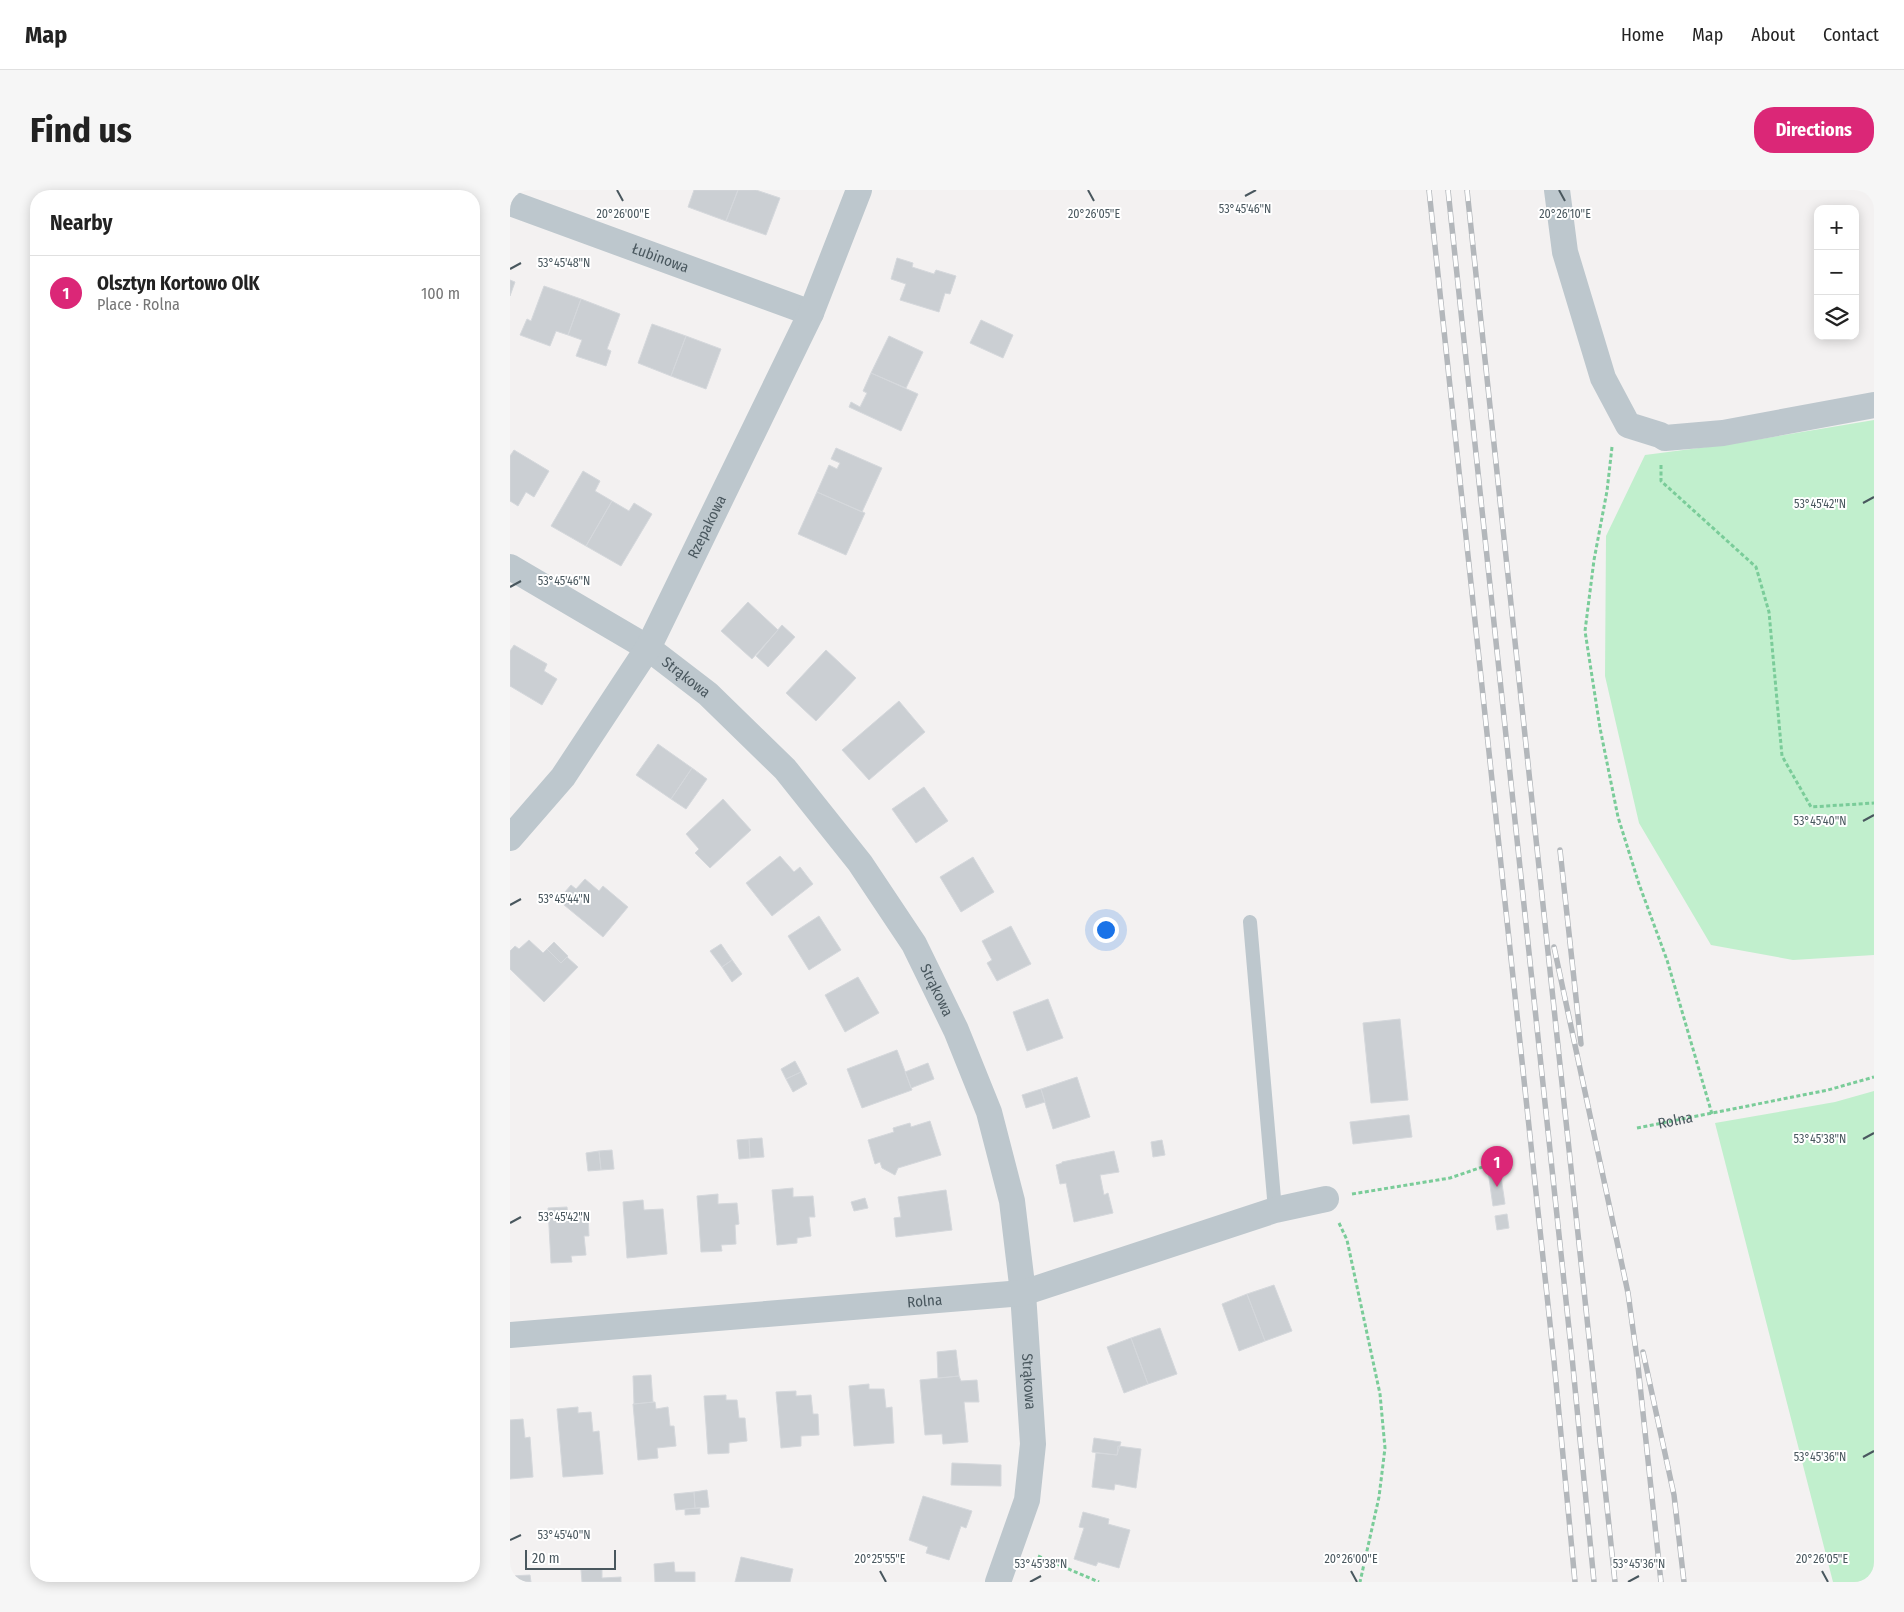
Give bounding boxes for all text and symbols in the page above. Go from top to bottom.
text: Map [25,21,67,49]
text: Home [1621,24,1664,46]
text: Map [1692,24,1723,46]
text: About [1751,24,1795,46]
text: Contact [1823,24,1879,46]
button: Directions [1754,107,1874,153]
text: Find us [30,109,132,151]
text: 53°45'46"N [1219,202,1271,216]
map controls [1814,205,1859,340]
button: + [1814,205,1859,250]
text: 20°26'00"E [596,207,650,221]
text: 20°26'05"E [1068,207,1120,221]
text: 20°26'10"E [1539,207,1591,221]
text: Nearby [50,210,112,236]
street label: Łubinowa [629,239,691,277]
button: − [1814,250,1859,295]
text: 53°45'48"N [538,256,590,270]
text: Olsztyn Kortowo OlK [97,272,260,295]
text: 1 [63,284,69,303]
text: 100 m [421,284,460,303]
text: Place · Rolna [97,295,180,314]
button: layers [1814,295,1859,340]
street label: Rzepakowa [684,492,730,562]
text: 53°45'42"N [1794,497,1846,511]
text: 53°45'46"N [538,574,590,588]
street label: Strąkowa [658,653,714,701]
text: 53°45'40"N [1793,814,1847,828]
text: 53°45'44"N [538,892,590,906]
your location [1093,917,1119,943]
street label: Strąkowa [916,961,957,1019]
street label: Rolna [1656,1108,1694,1133]
text: 53°45'38"N [1794,1132,1846,1146]
pin: 1 [1481,1146,1513,1187]
text: 53°45'42"N [538,1210,590,1224]
street label: Rolna [906,1291,943,1311]
street label: Strąkowa [1018,1353,1040,1410]
text: 53°45'36"N [1794,1450,1846,1464]
text: 53°45'40"N [537,1528,591,1542]
scale bar [525,1547,616,1570]
text: 20 m [532,1550,560,1567]
text: 20°25'55"E [855,1552,906,1566]
text: 20°26'00"E [1324,1552,1378,1566]
text: 20°26'05"E [1796,1552,1848,1566]
text: 53°45'38"N [1015,1557,1067,1571]
text: 53°45'36"N [1613,1557,1665,1571]

